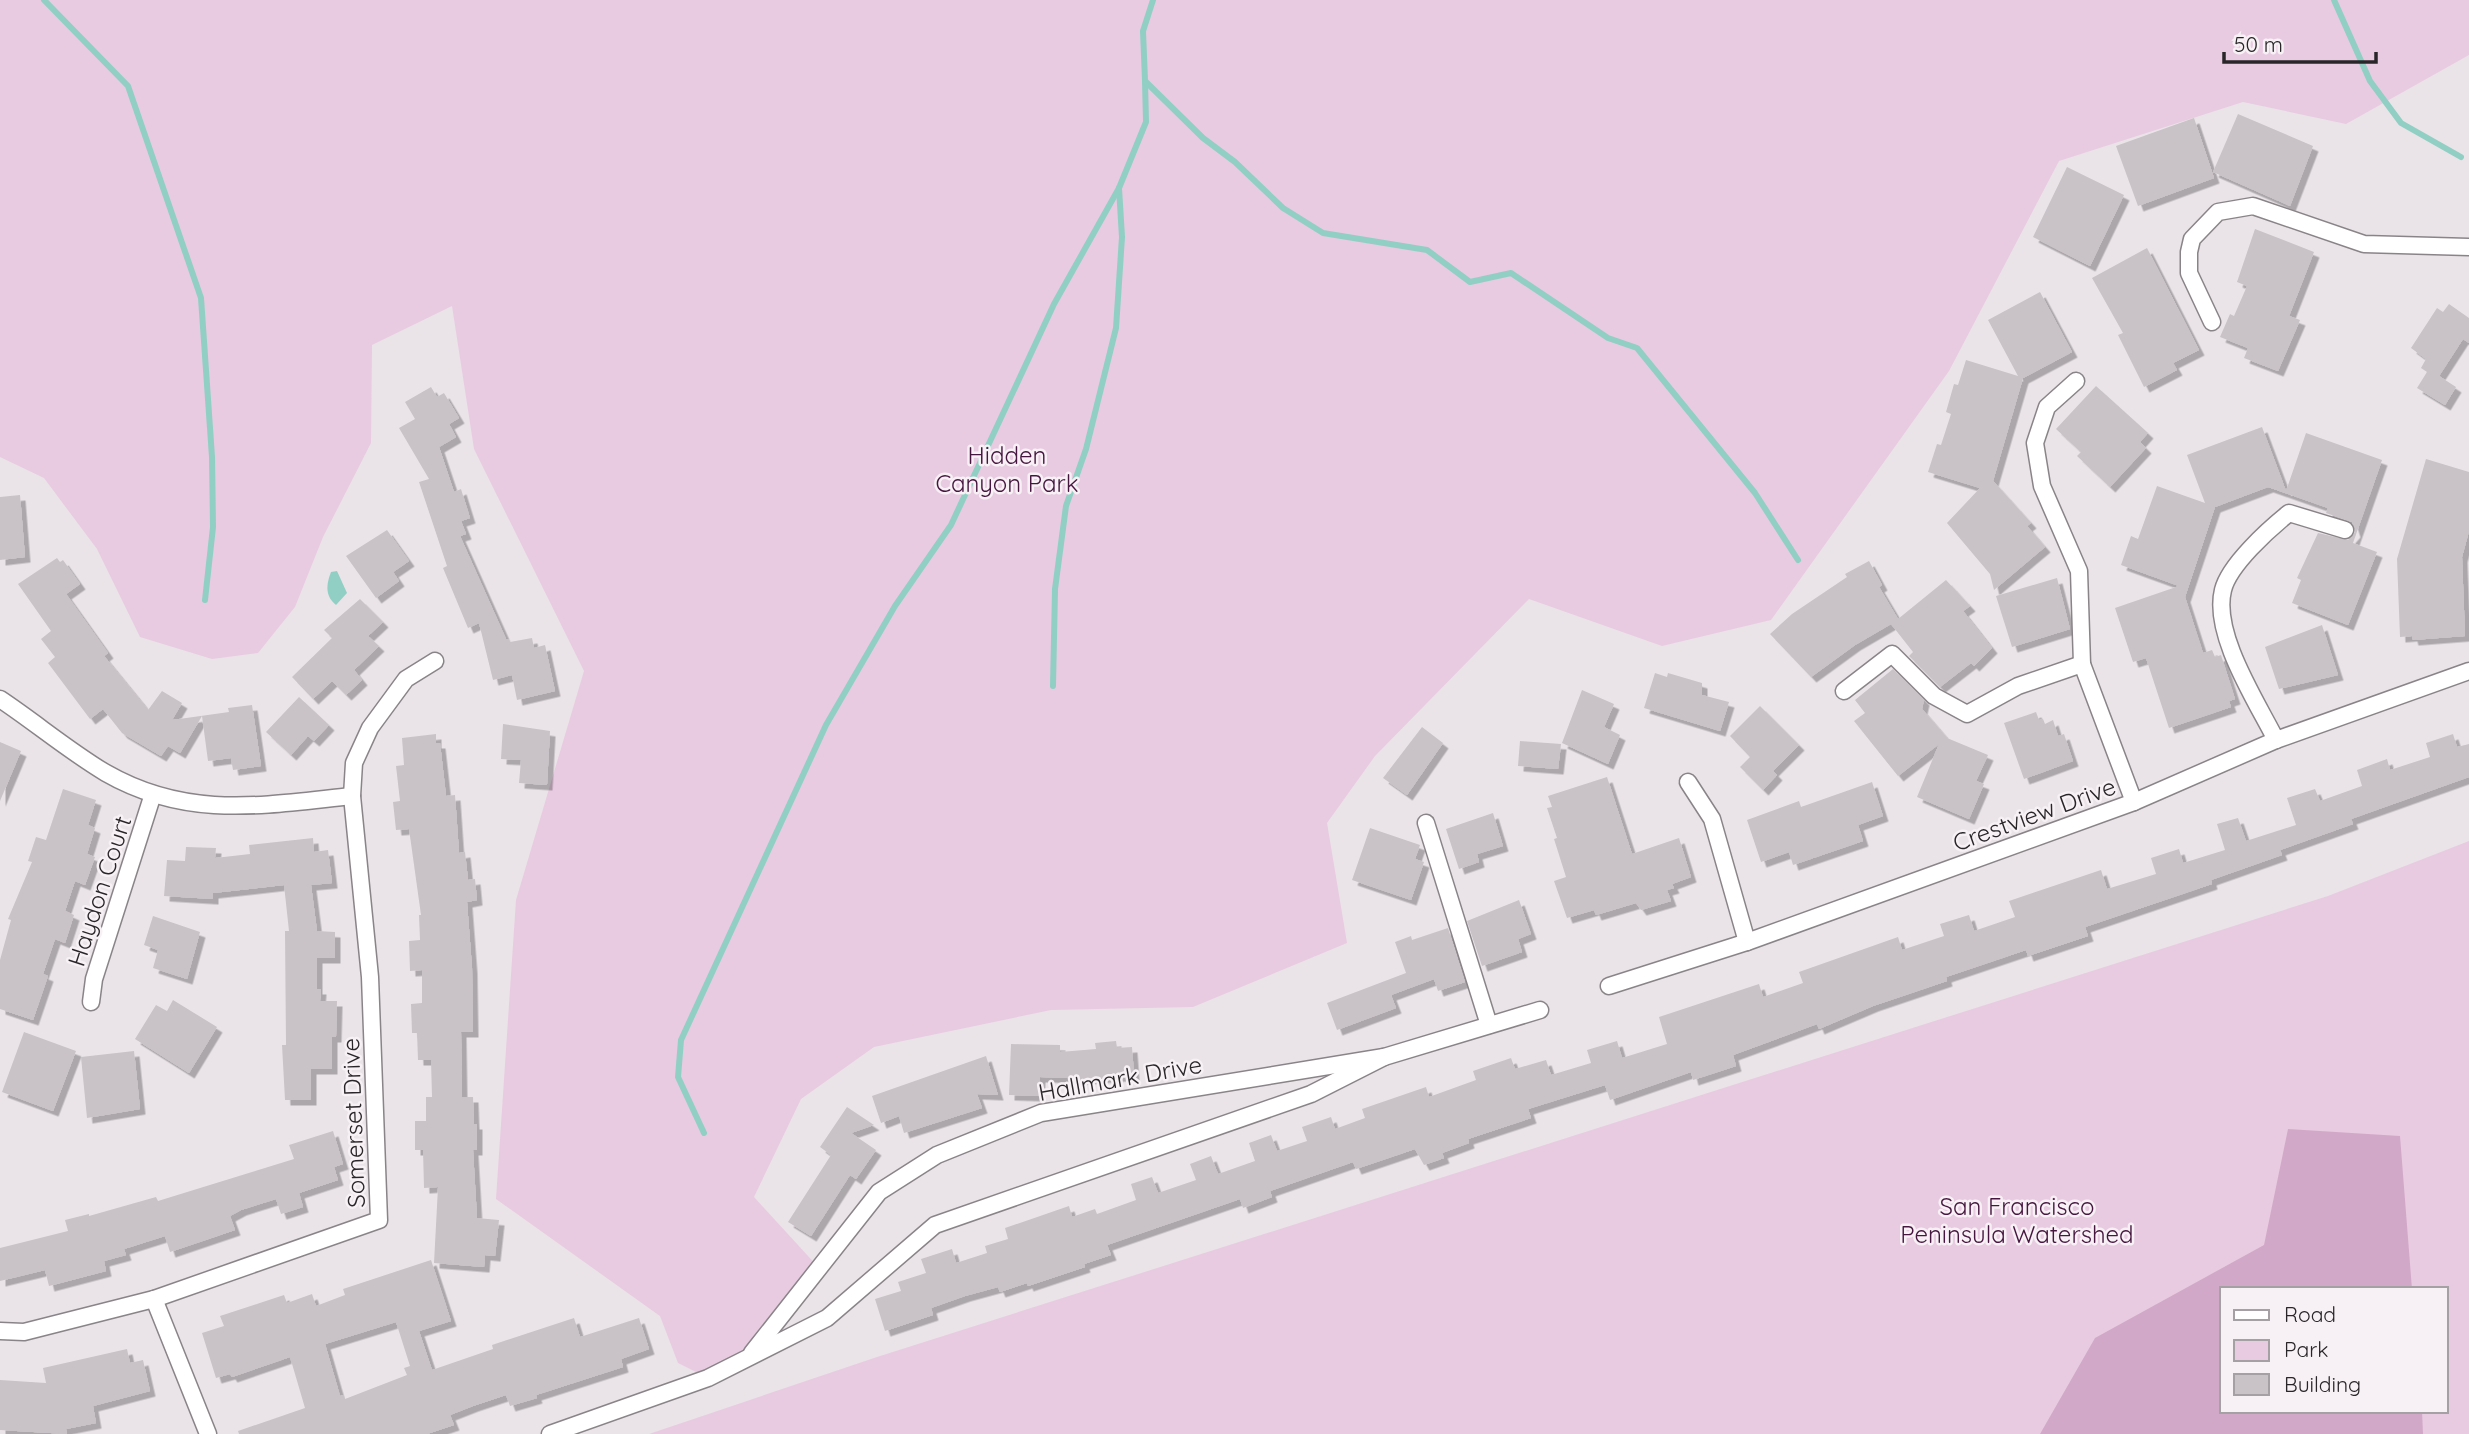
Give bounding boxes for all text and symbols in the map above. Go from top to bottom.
scale bar [2224,21,2376,65]
text: 50 m [2234,31,2283,57]
park label: Hidden Canyon Park [935,440,1079,498]
street label: Crestview Drive [1948,771,2120,857]
street label: Haydon Court [61,812,137,970]
street label: Somerset Drive [335,1038,371,1208]
street label: Hallmark Drive [1036,1049,1204,1107]
park label: San Francisco Peninsula Watershed [1900,1191,2134,1249]
legend [2220,1287,2448,1413]
text: Road [2284,1301,2336,1327]
text: Park [2284,1336,2328,1362]
text: Building [2284,1371,2361,1397]

